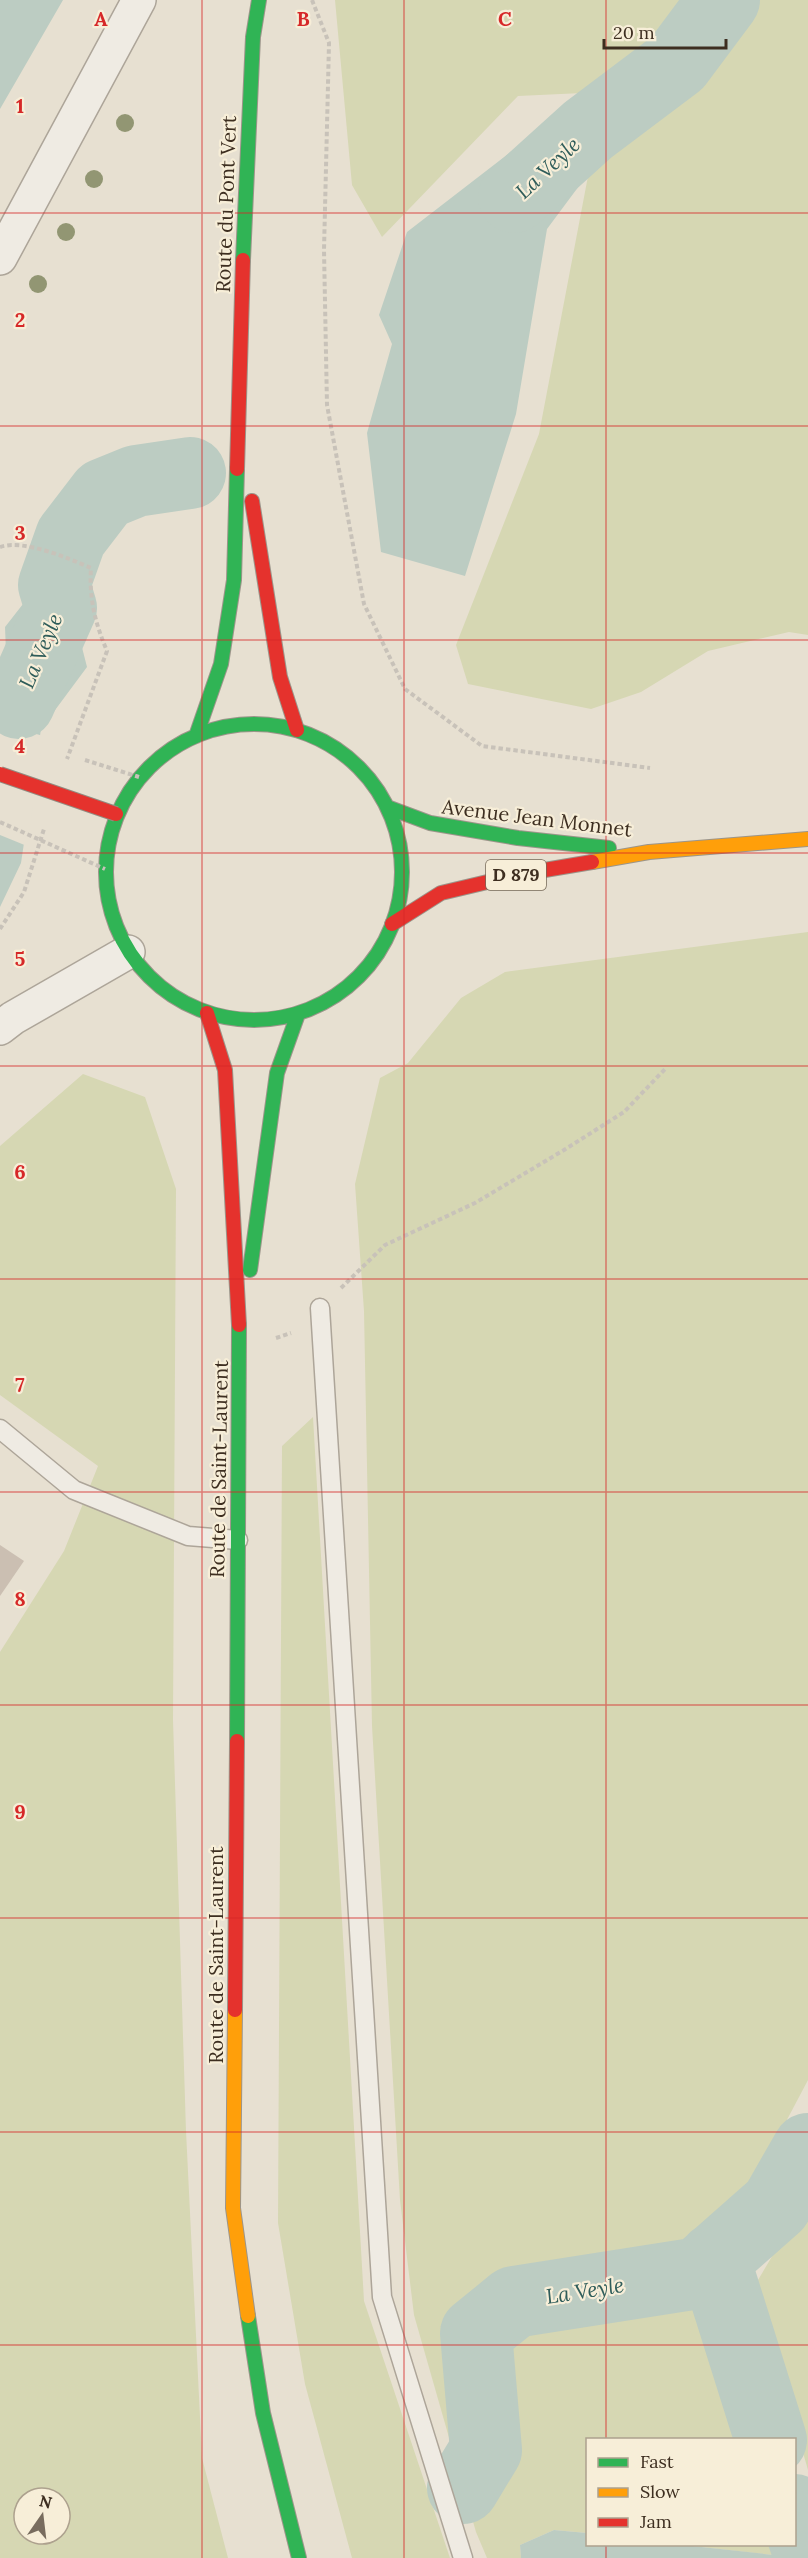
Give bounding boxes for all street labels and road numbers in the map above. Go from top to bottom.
street label: Route du Pont Vert [210,115,241,293]
street label: Avenue Jean Monnet [440,793,634,842]
road number: D 879 [486,860,546,890]
street label: Route de Saint-Laurent [204,1360,233,1578]
street label: Route de Saint-Laurent [203,1846,228,2064]

